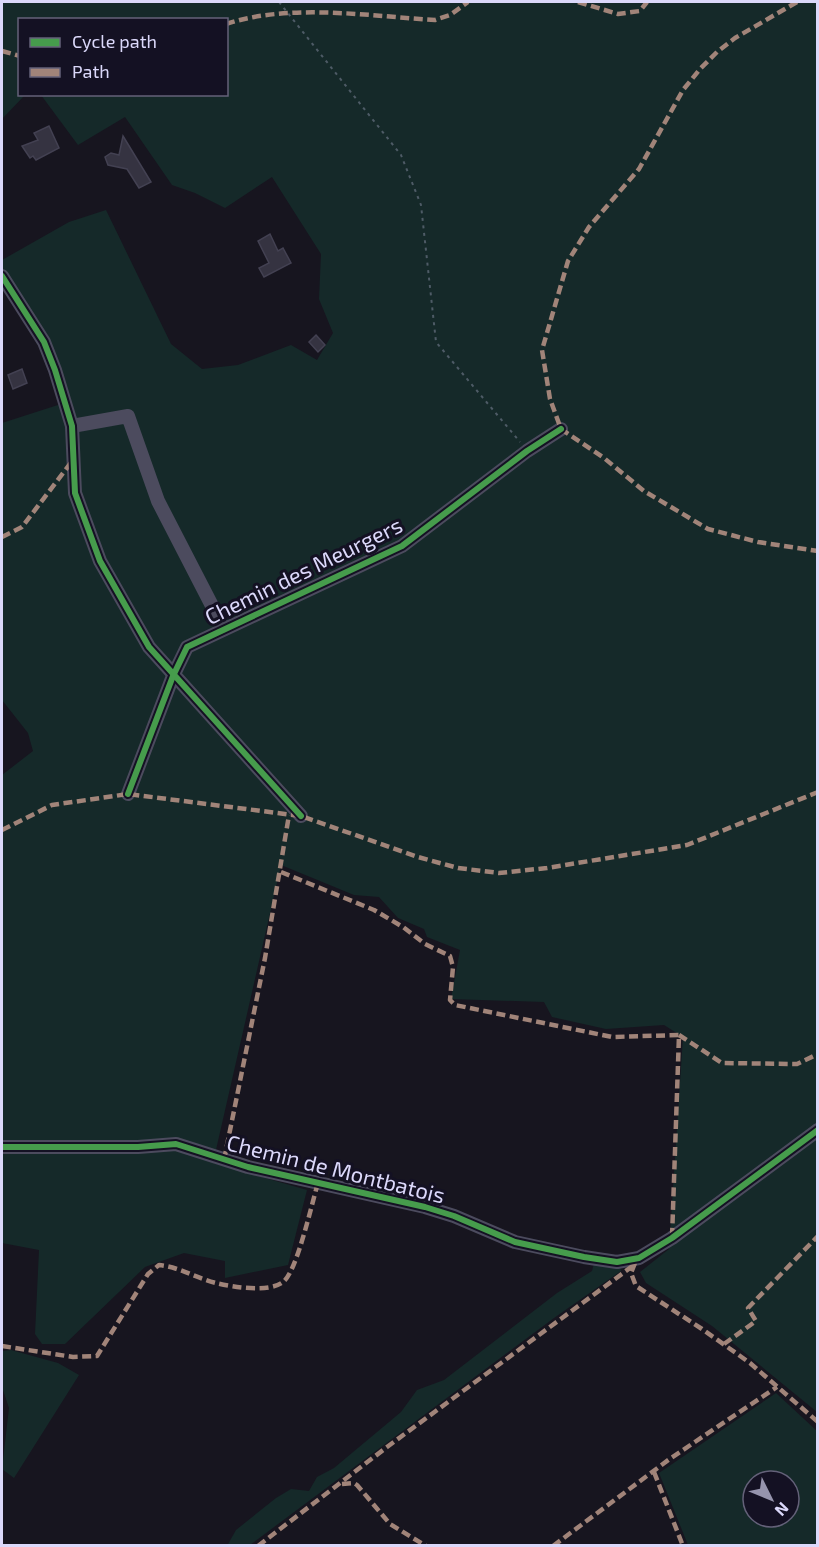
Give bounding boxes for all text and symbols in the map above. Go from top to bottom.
legend [18,18,228,96]
text: Cycle path [72,30,157,52]
text: Path [72,60,110,82]
street label: Chemin des Meurgers [200,511,406,629]
street label: Chemin de Montbatois [224,1128,448,1208]
north arrow [741,1469,801,1529]
text: N [771,1499,793,1520]

